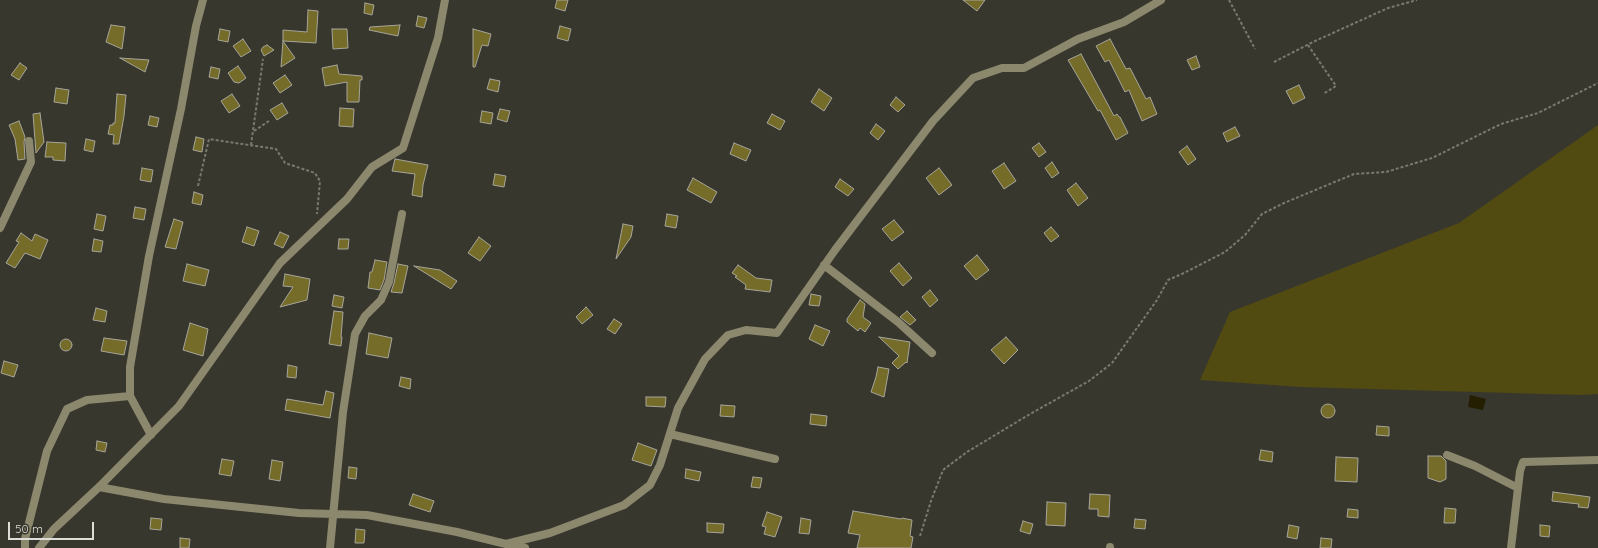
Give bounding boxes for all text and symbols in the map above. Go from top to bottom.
scale bar [10,514,96,540]
text: 50 m [15,521,43,536]

